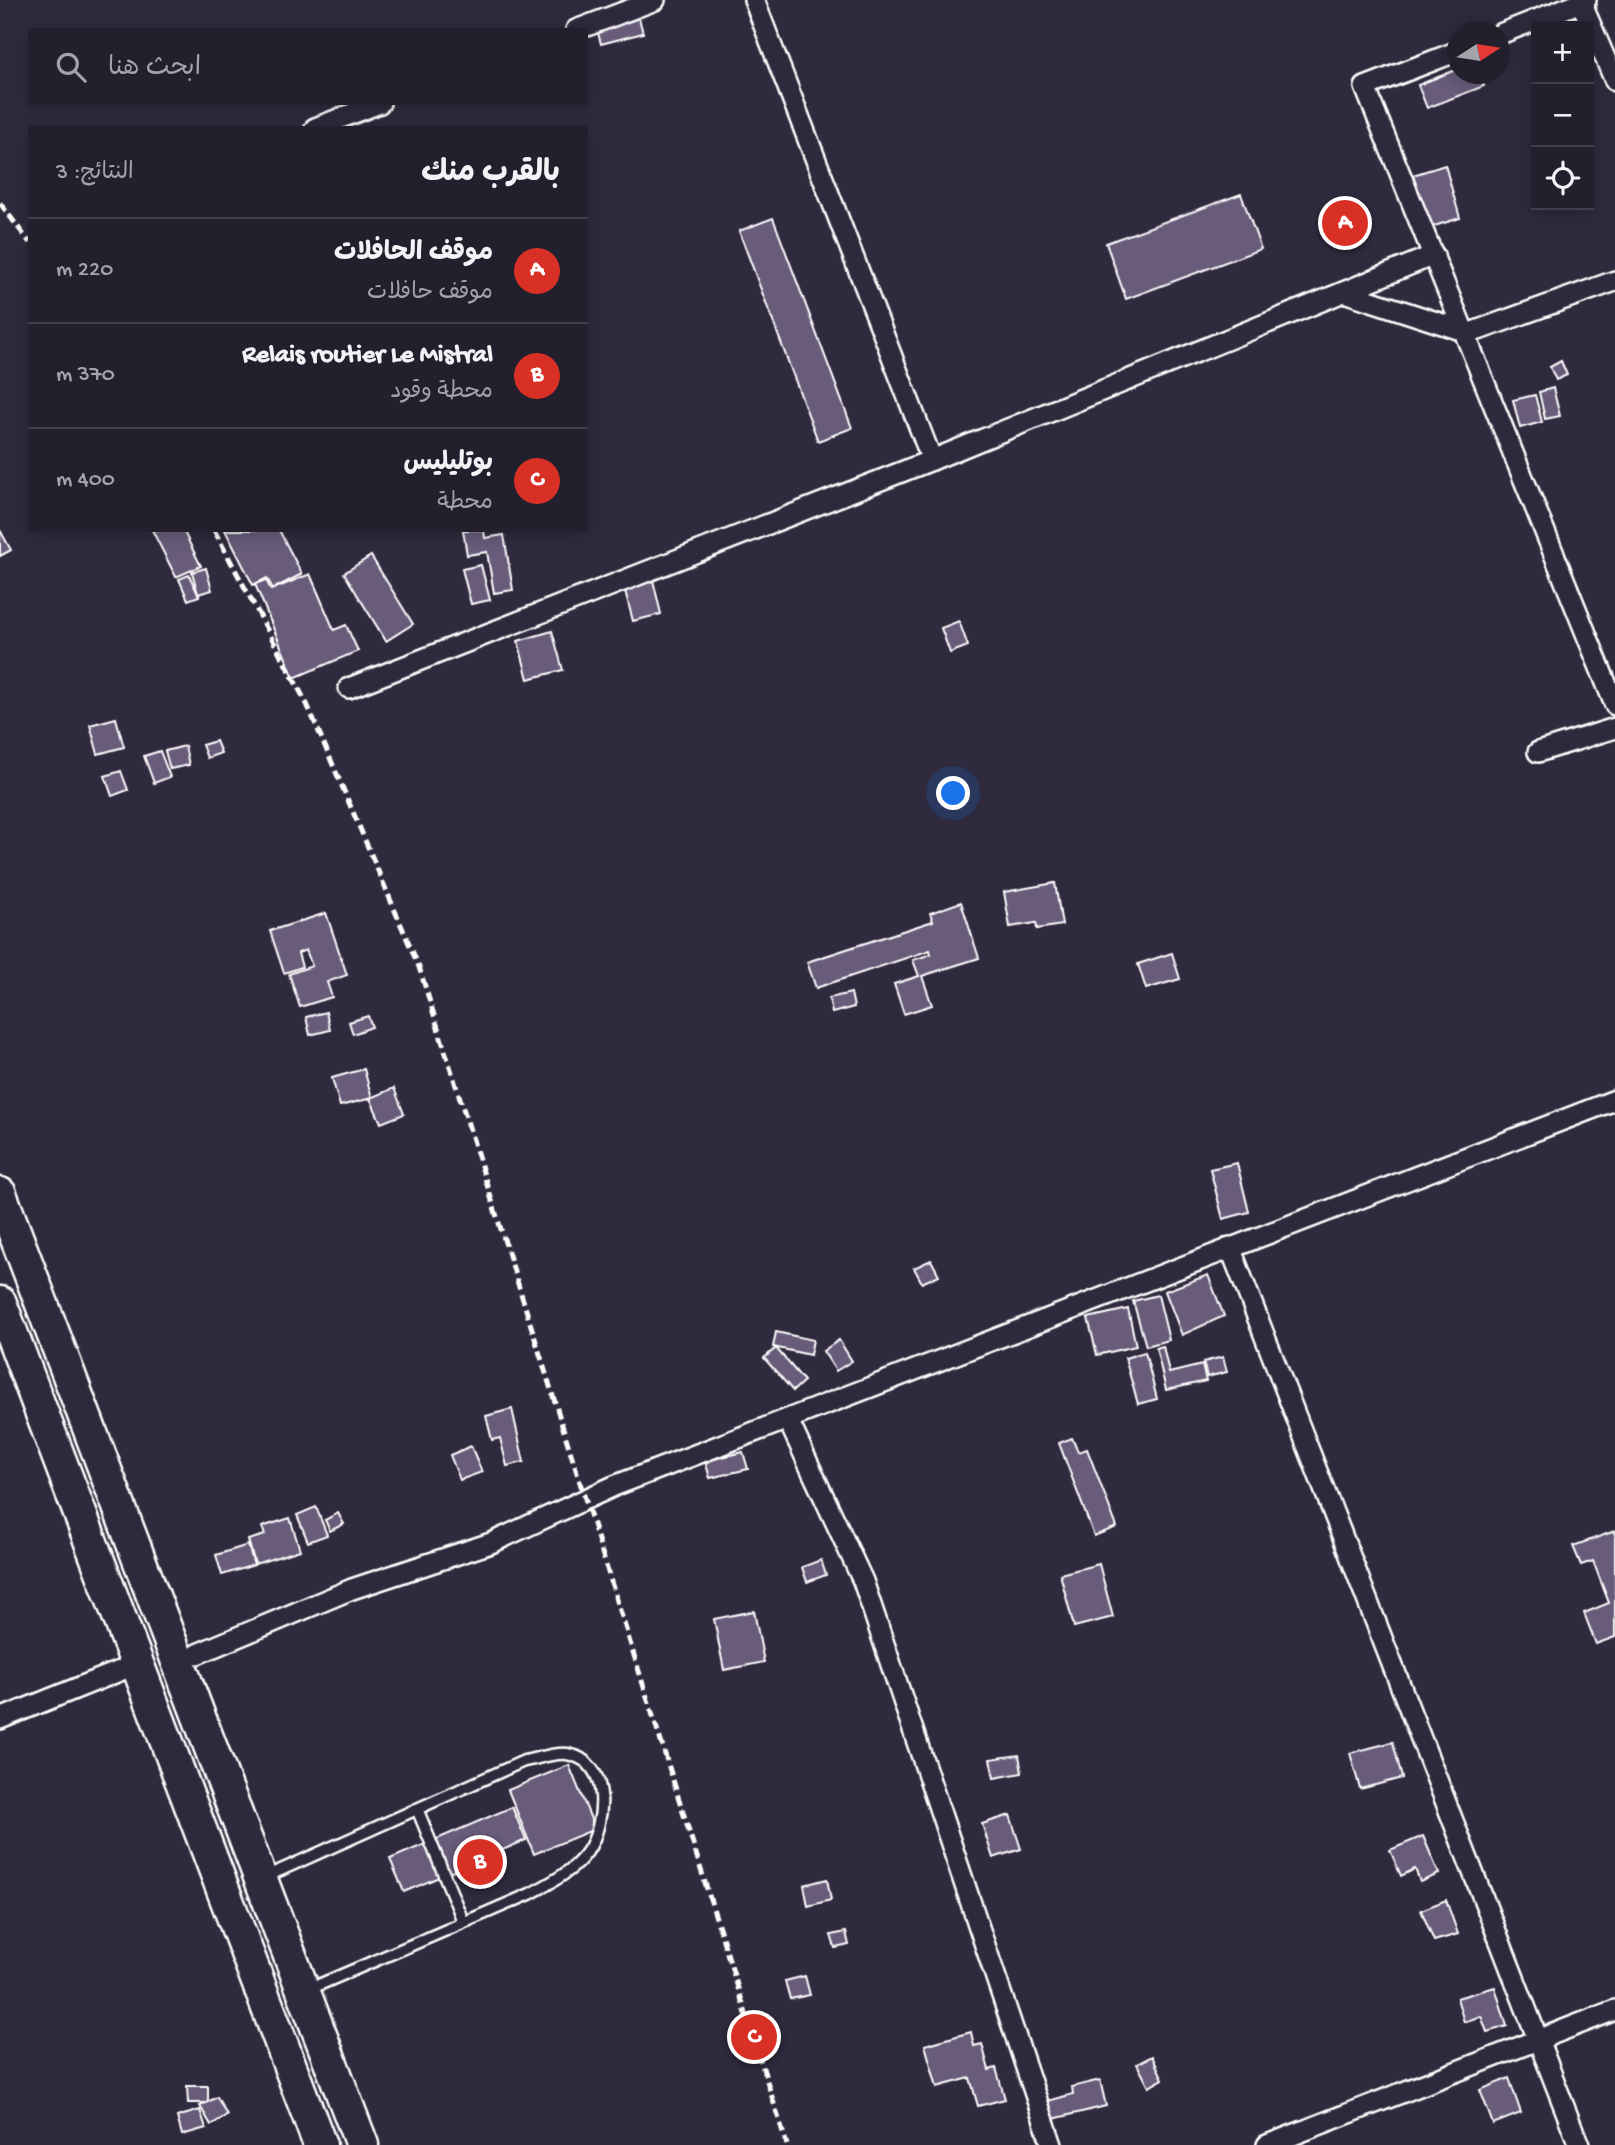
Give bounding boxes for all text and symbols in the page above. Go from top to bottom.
north arrow [1447,21,1510,84]
map controls [1531,21,1594,210]
button: + [1531,21,1594,84]
search box [28,28,588,105]
icon: search [52,48,90,86]
text: ابحث هنا [108,54,201,85]
button: − [1531,84,1594,147]
button: locate [1531,147,1594,210]
text: بالقرب منك [421,157,560,192]
text: النتائج: 3 [56,160,134,187]
pin: A [1322,197,1368,249]
text: موقف الحافلات [334,239,493,270]
text: 220 m [56,257,113,284]
text: A [530,257,544,284]
text: موقف حافلات [367,280,493,307]
text: Relais routier Le Mistral [242,341,493,372]
text: 370 m [56,362,115,389]
text: B [531,362,543,389]
text: محطة وقود [390,379,493,406]
text: بوتليليس [404,449,493,480]
text: 400 m [56,467,115,494]
text: C [531,467,543,494]
text: محطة [437,490,493,517]
your location [936,776,970,810]
pin: B [457,1836,503,1888]
pin: C [731,2011,777,2063]

